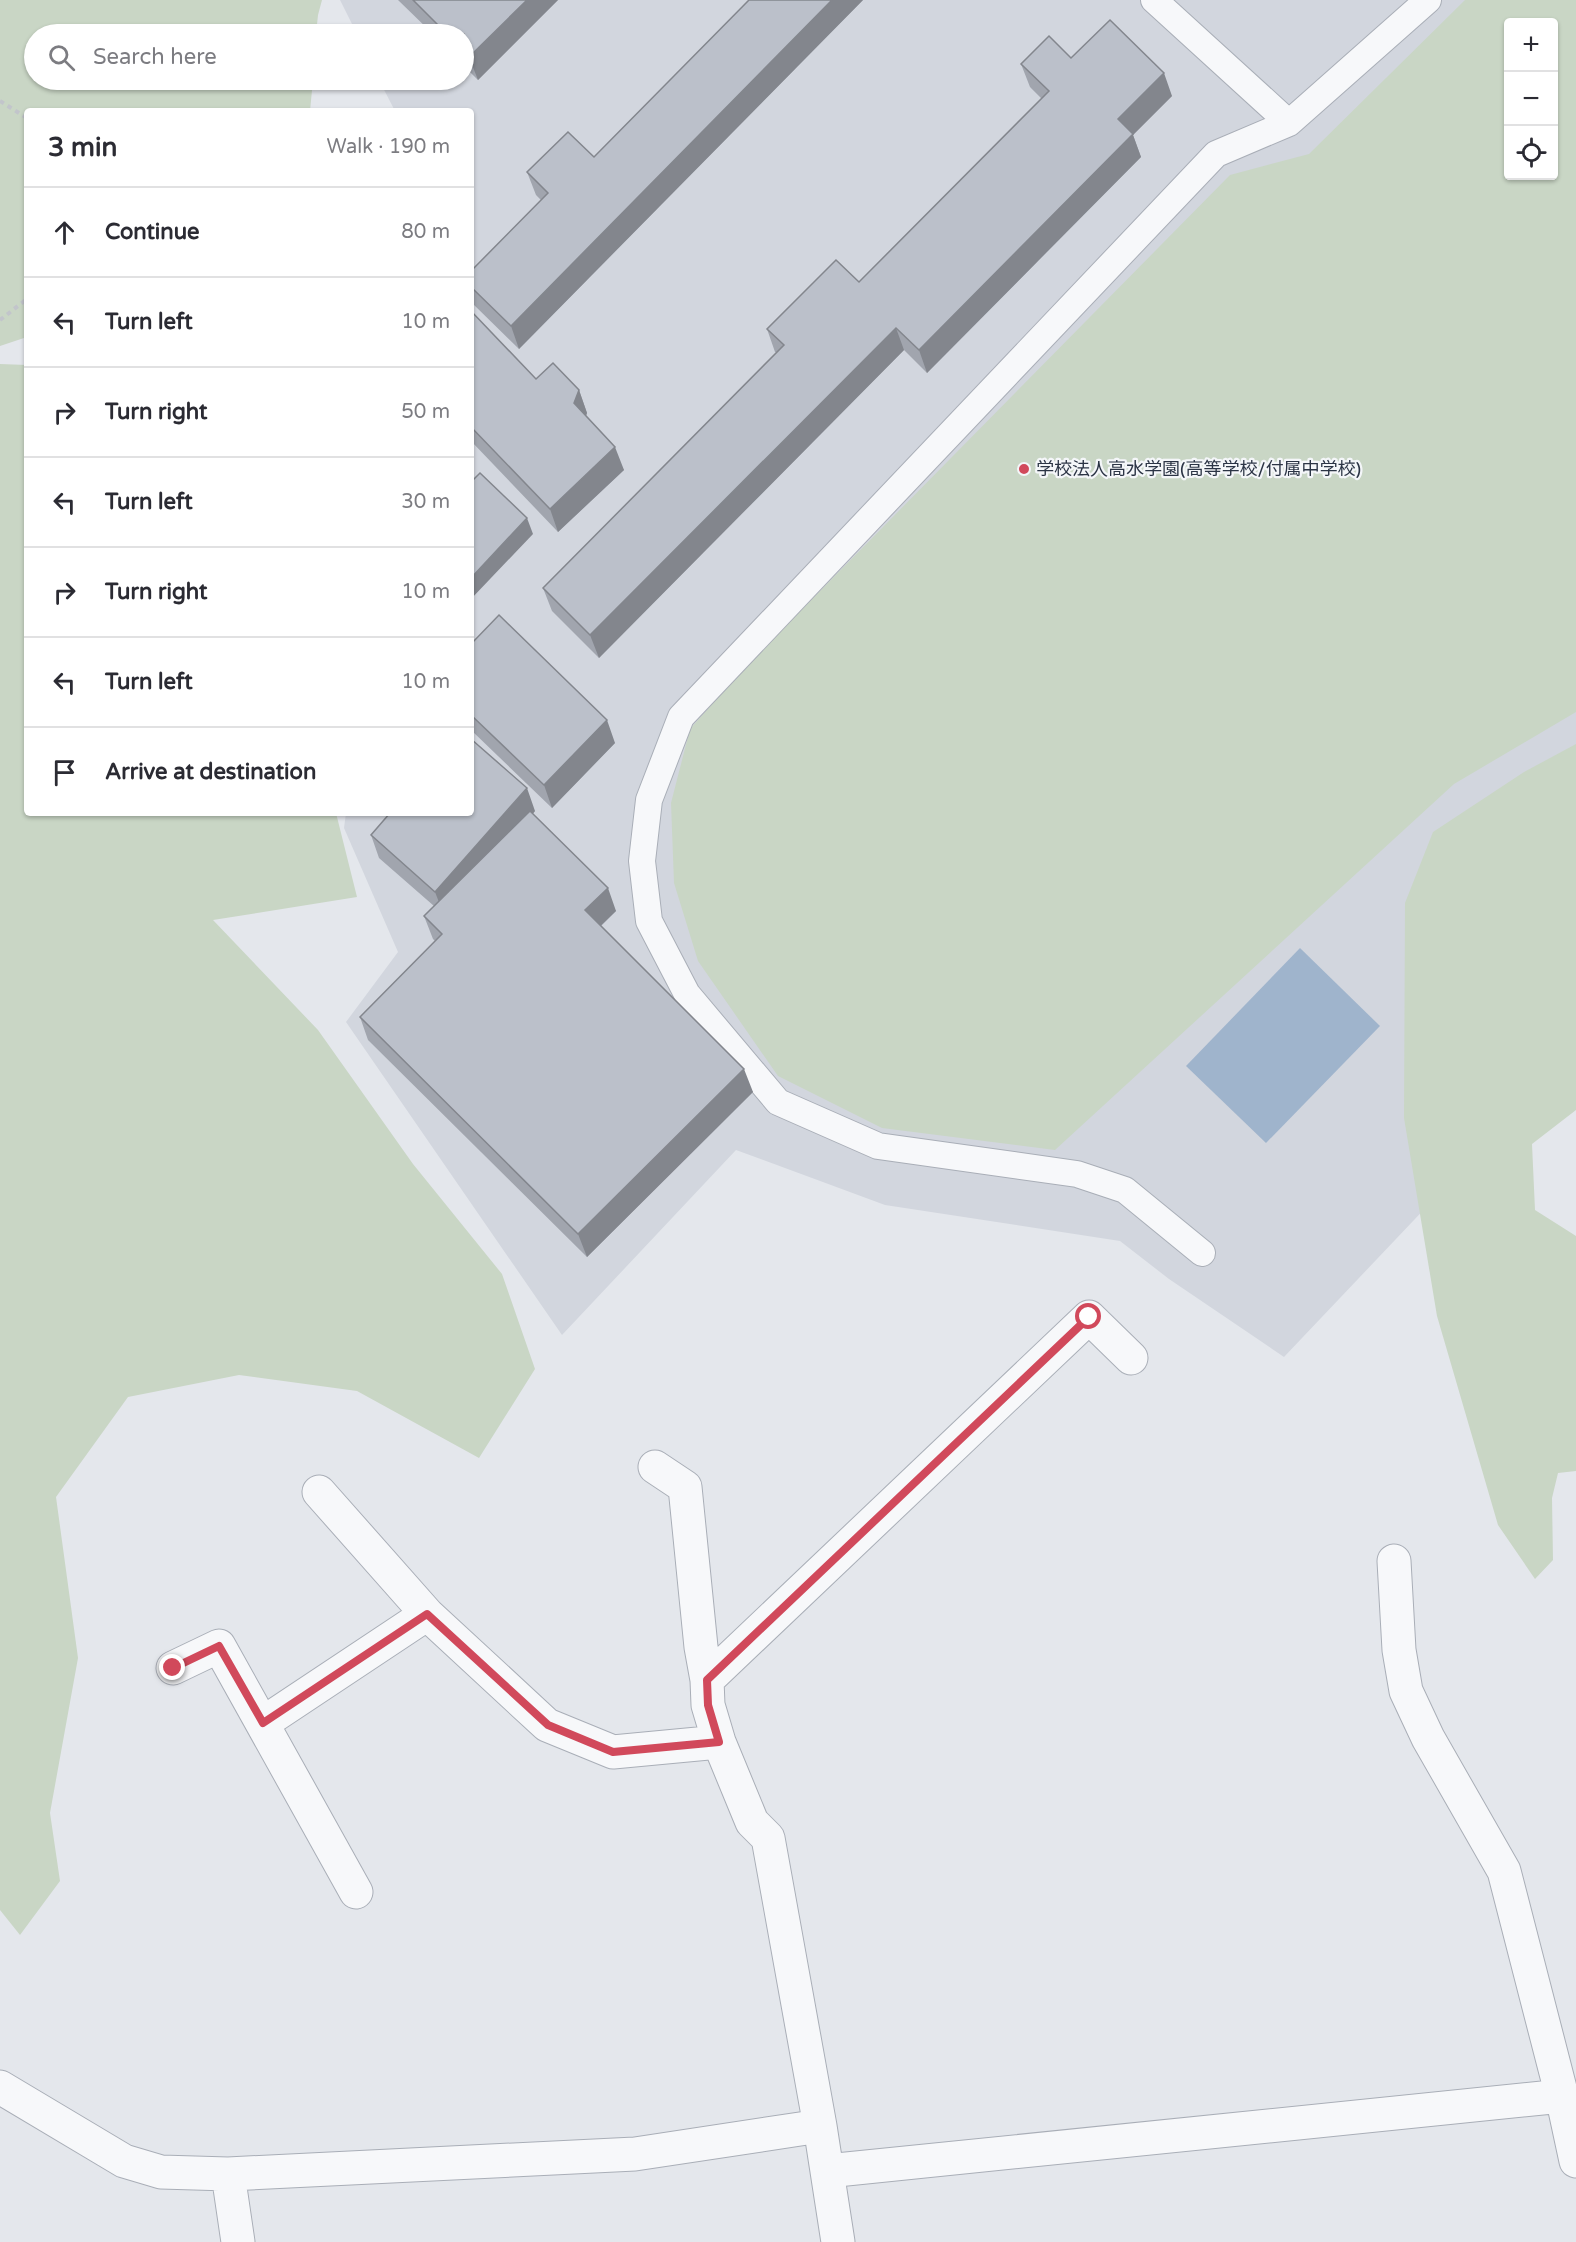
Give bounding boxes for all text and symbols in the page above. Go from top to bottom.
map controls [1504,18,1558,180]
button: + [1504,18,1558,72]
search box [24,24,474,90]
icon: search [45,41,78,74]
text: Search here [93,44,217,70]
button: − [1504,72,1558,126]
button: locate [1504,126,1558,180]
text: 3 min [48,132,117,163]
text: Walk · 190 m [327,135,450,159]
icon: ahead [48,216,81,249]
text: Continue [105,219,200,245]
text: 80 m [401,220,450,244]
icon: left [48,306,81,339]
text: Turn left [105,309,193,335]
text: 10 m [401,310,450,334]
icon: right [48,396,81,429]
text: Turn right [105,399,207,425]
text: 50 m [401,400,450,424]
place label: 学校法人高水学園(高等学校/付属中学校) [1036,458,1361,480]
marker: 学校法人高水学園(高等学校/付属中学校) [1017,462,1031,476]
icon: left [48,486,81,519]
text: Turn left [105,489,193,515]
text: 30 m [401,490,450,514]
icon: right [48,576,81,609]
text: Turn right [105,579,207,605]
text: 10 m [401,580,450,604]
icon: left [48,666,81,699]
text: Turn left [105,669,193,695]
text: 10 m [401,670,450,694]
icon: arrive [48,756,81,789]
text: Arrive at destination [105,759,316,785]
route start [1075,1303,1101,1329]
route end [159,1654,185,1680]

